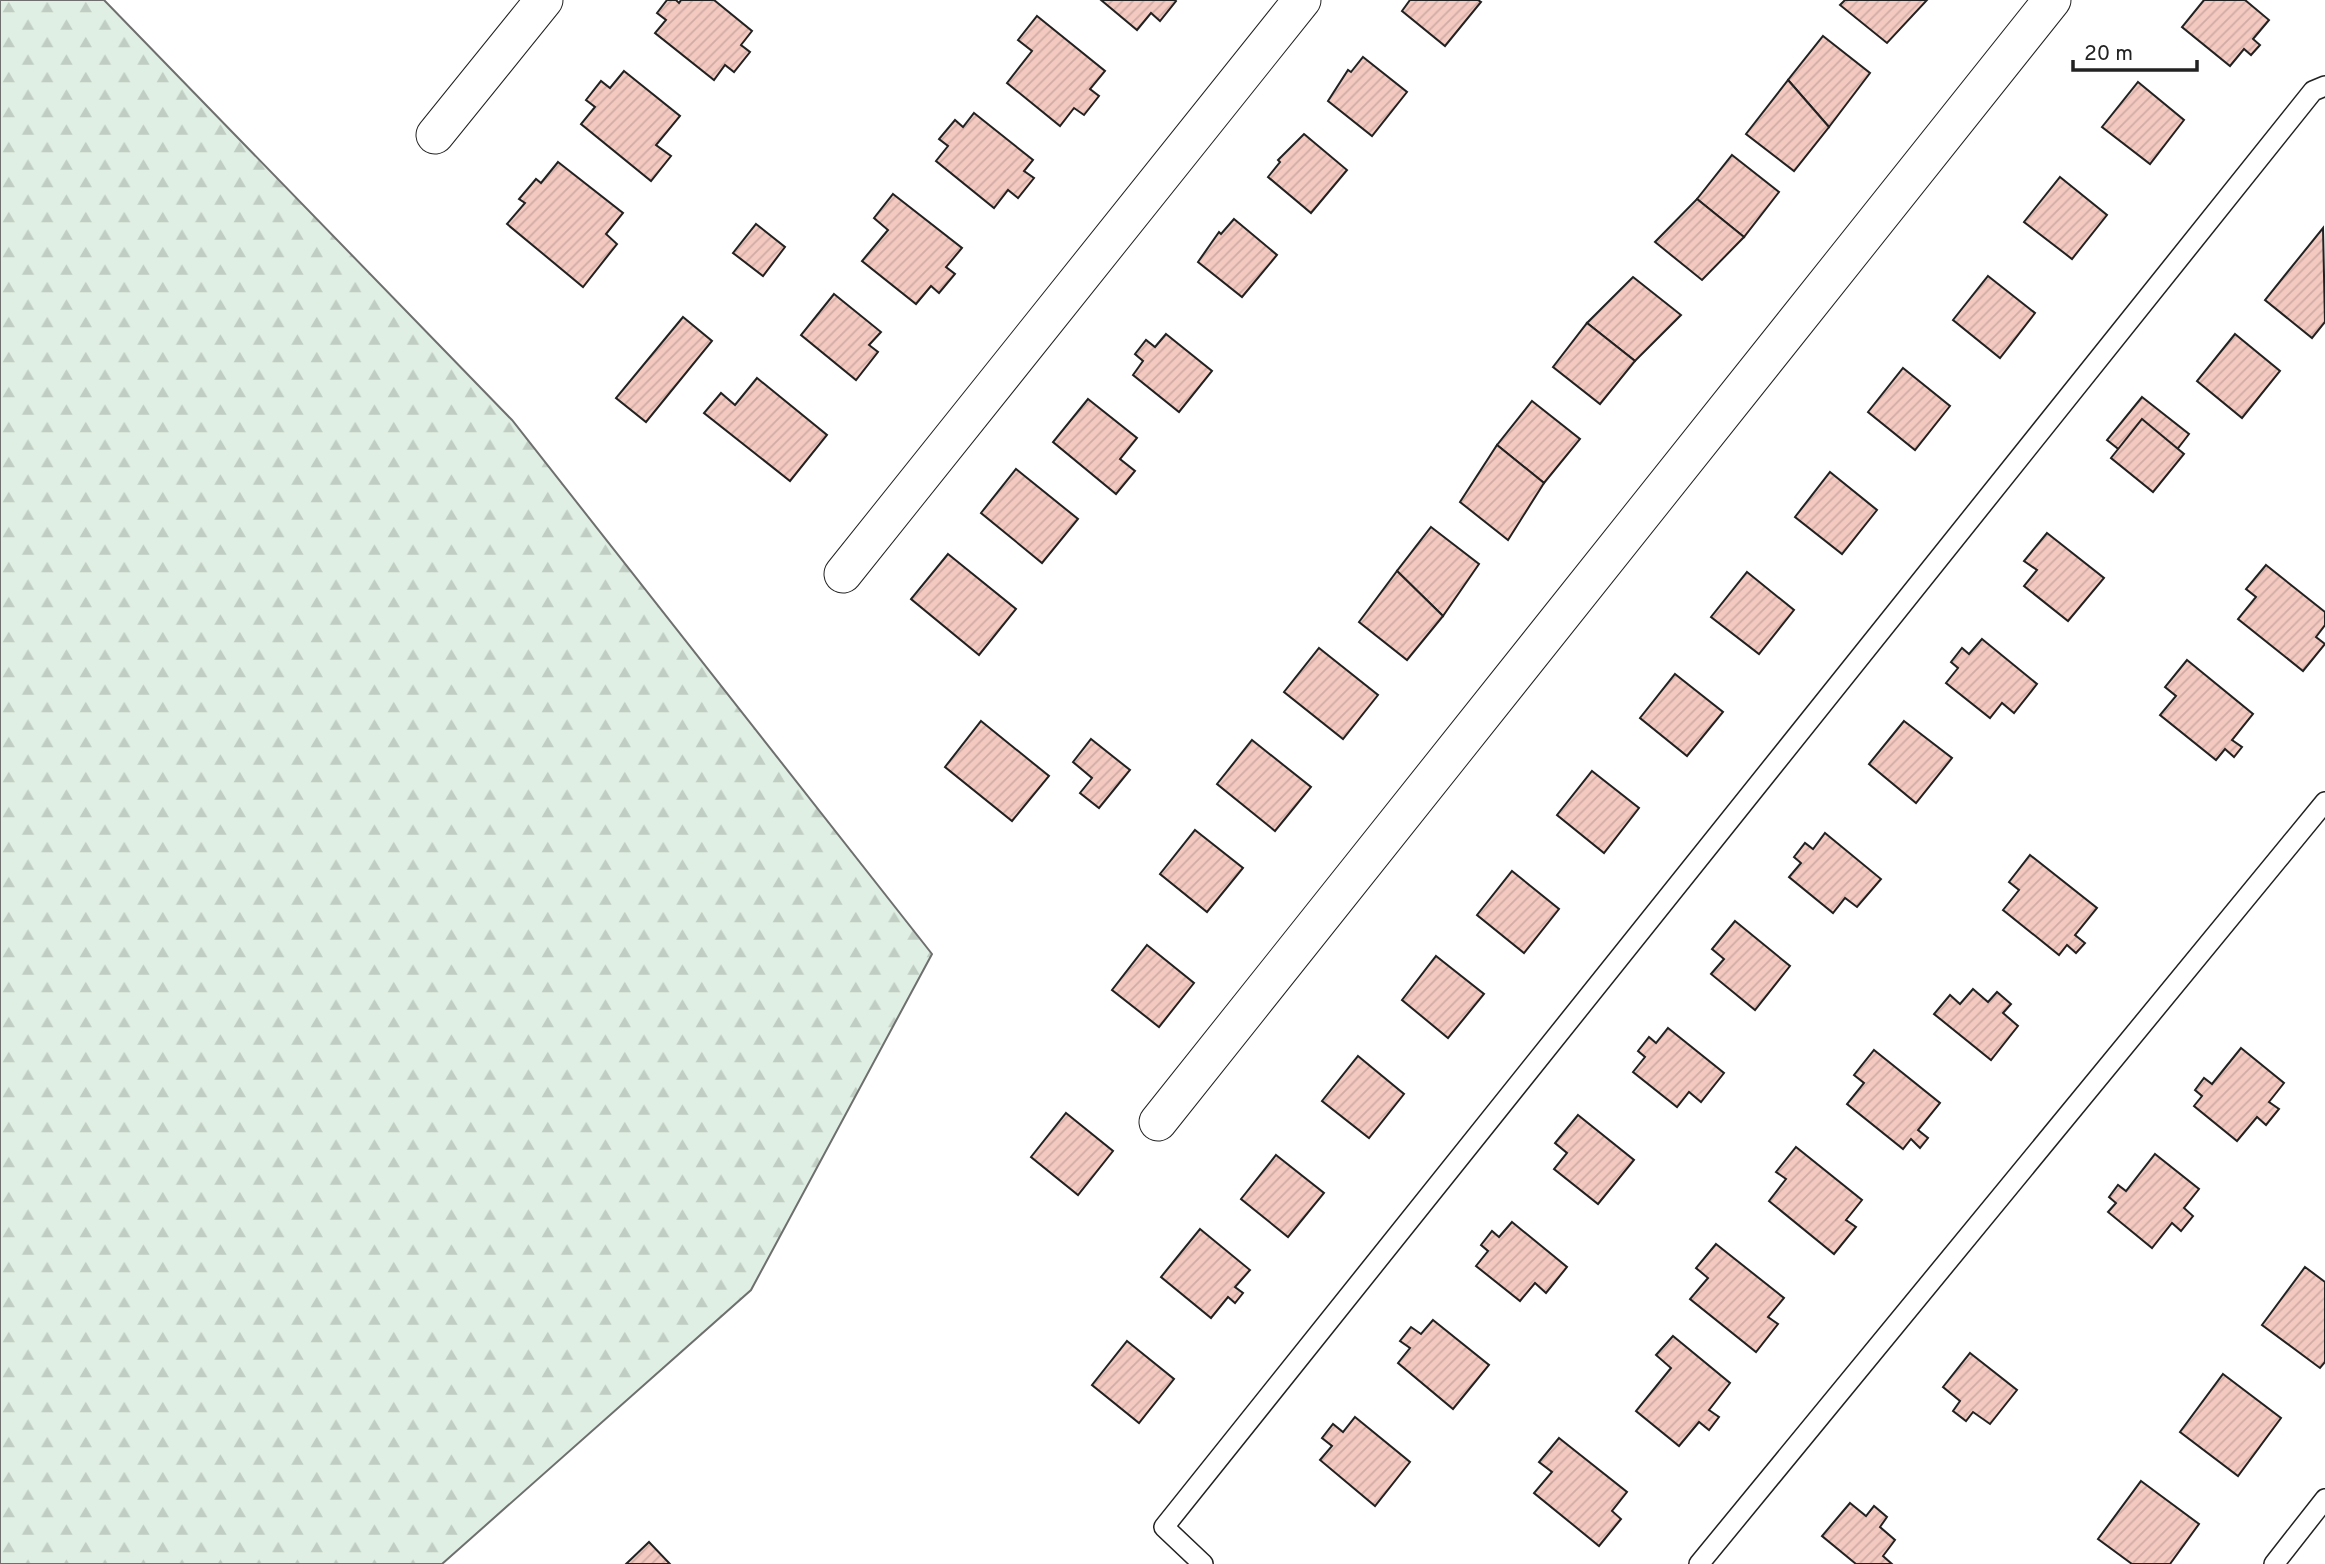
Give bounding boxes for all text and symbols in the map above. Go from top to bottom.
scale bar [2073,28,2197,72]
text: 20 m [2084,41,2133,68]

